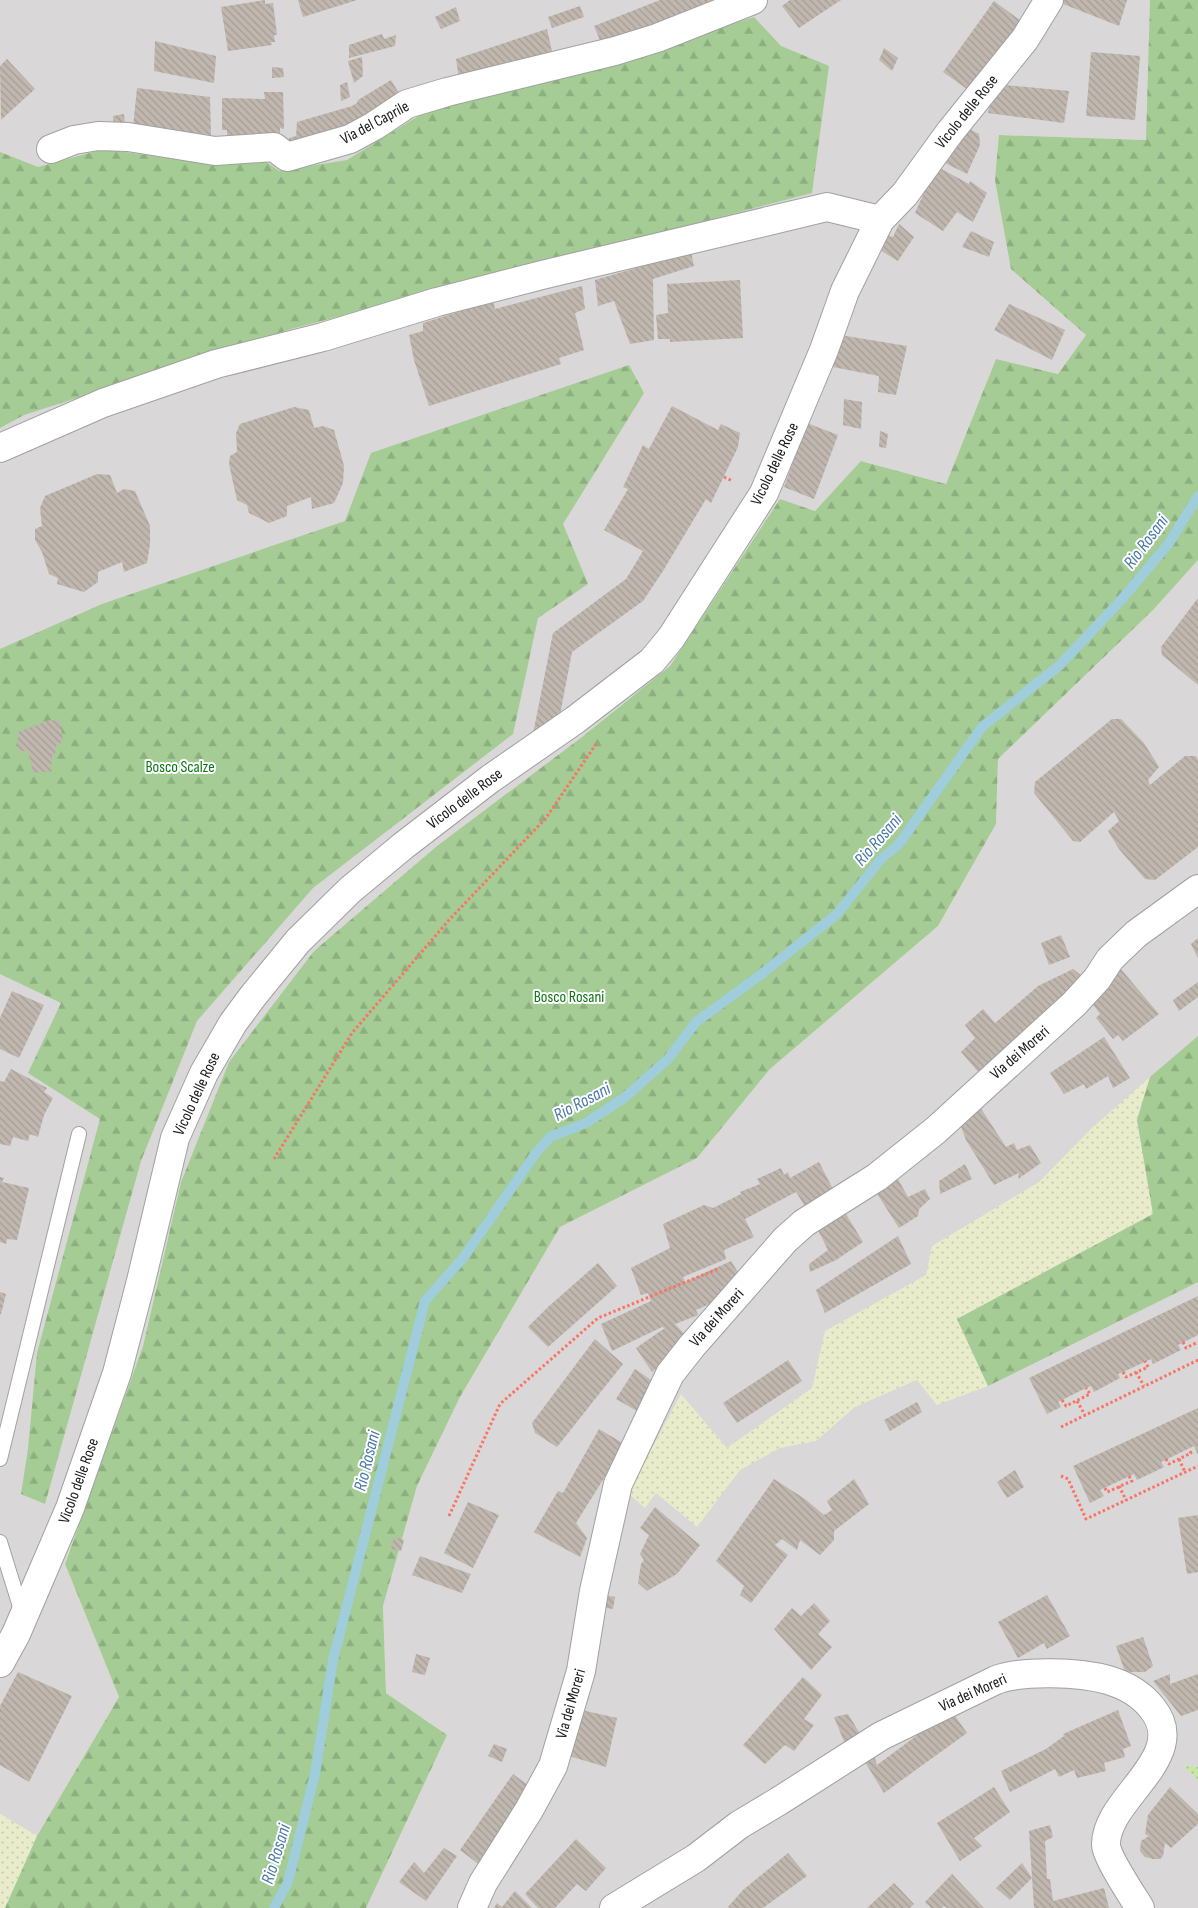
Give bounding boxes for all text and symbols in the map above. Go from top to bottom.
street label: Vicolo delle Rose [931,71,1003,153]
street label: Via del Caprile [338,97,412,149]
street label: Vicolo delle Rose [747,420,803,508]
water label: Rio Rosani [1119,511,1173,573]
park label: Bosco Scalze [145,758,215,777]
street label: Vicolo delle Rose [424,765,506,833]
water label: Rio Rosani [850,809,906,870]
park label: Bosco Rosani [534,988,604,1007]
street label: Via dei Moreri [987,1022,1053,1084]
street label: Vicolo delle Rose [170,1049,224,1139]
water label: Rio Rosani [550,1078,615,1126]
street label: Via dei Moreri [686,1285,748,1351]
water label: Rio Rosani [349,1428,385,1493]
street label: Vicolo delle Rose [55,1436,103,1526]
street label: Via dei Moreri [552,1667,590,1741]
street label: Via dei Moreri [936,1670,1010,1716]
water label: Rio Rosani [257,1821,295,1886]

